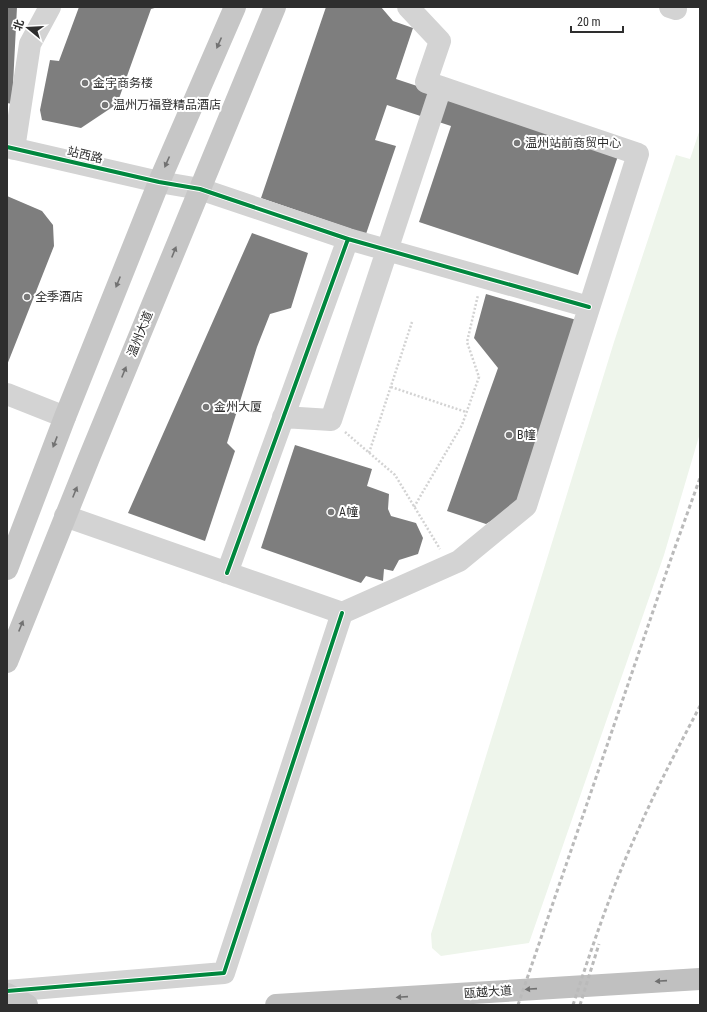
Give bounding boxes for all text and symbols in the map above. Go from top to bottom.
north arrow [8,8,48,48]
scale bar [571,8,623,34]
text: 20 m [577,15,601,29]
text: 北 [11,18,27,32]
one-way arrow [216,37,222,49]
place label: 金宇商务楼 [93,76,153,90]
marker: 金宇商务楼 [80,78,90,88]
place label: 温州万福登精品酒店 [113,98,221,112]
marker: 温州万福登精品酒店 [100,100,110,110]
place label: 温州站前商贸中心 [525,136,621,150]
marker: 温州站前商贸中心 [512,138,522,148]
street label: 站西路 [66,144,104,166]
one-way arrow [164,156,171,168]
one-way arrow [171,246,177,257]
one-way arrow [115,277,121,289]
place label: 全季酒店 [35,290,83,304]
marker: 全季酒店 [22,292,32,302]
street label: 温州大道 [125,309,155,359]
one-way arrow [122,365,128,377]
place label: 金州大厦 [214,400,262,414]
marker: 金州大厦 [201,402,211,412]
place label: B幢 [517,428,536,442]
marker: B幢 [504,430,514,440]
one-way arrow [52,437,58,449]
one-way arrow [72,487,78,498]
place label: A幢 [339,505,358,519]
marker: A幢 [326,507,336,517]
one-way arrow [19,619,25,631]
one-way arrow [655,978,667,985]
street label: 瓯越大道 [464,983,512,1001]
one-way arrow [525,986,537,993]
one-way arrow [396,994,408,1001]

